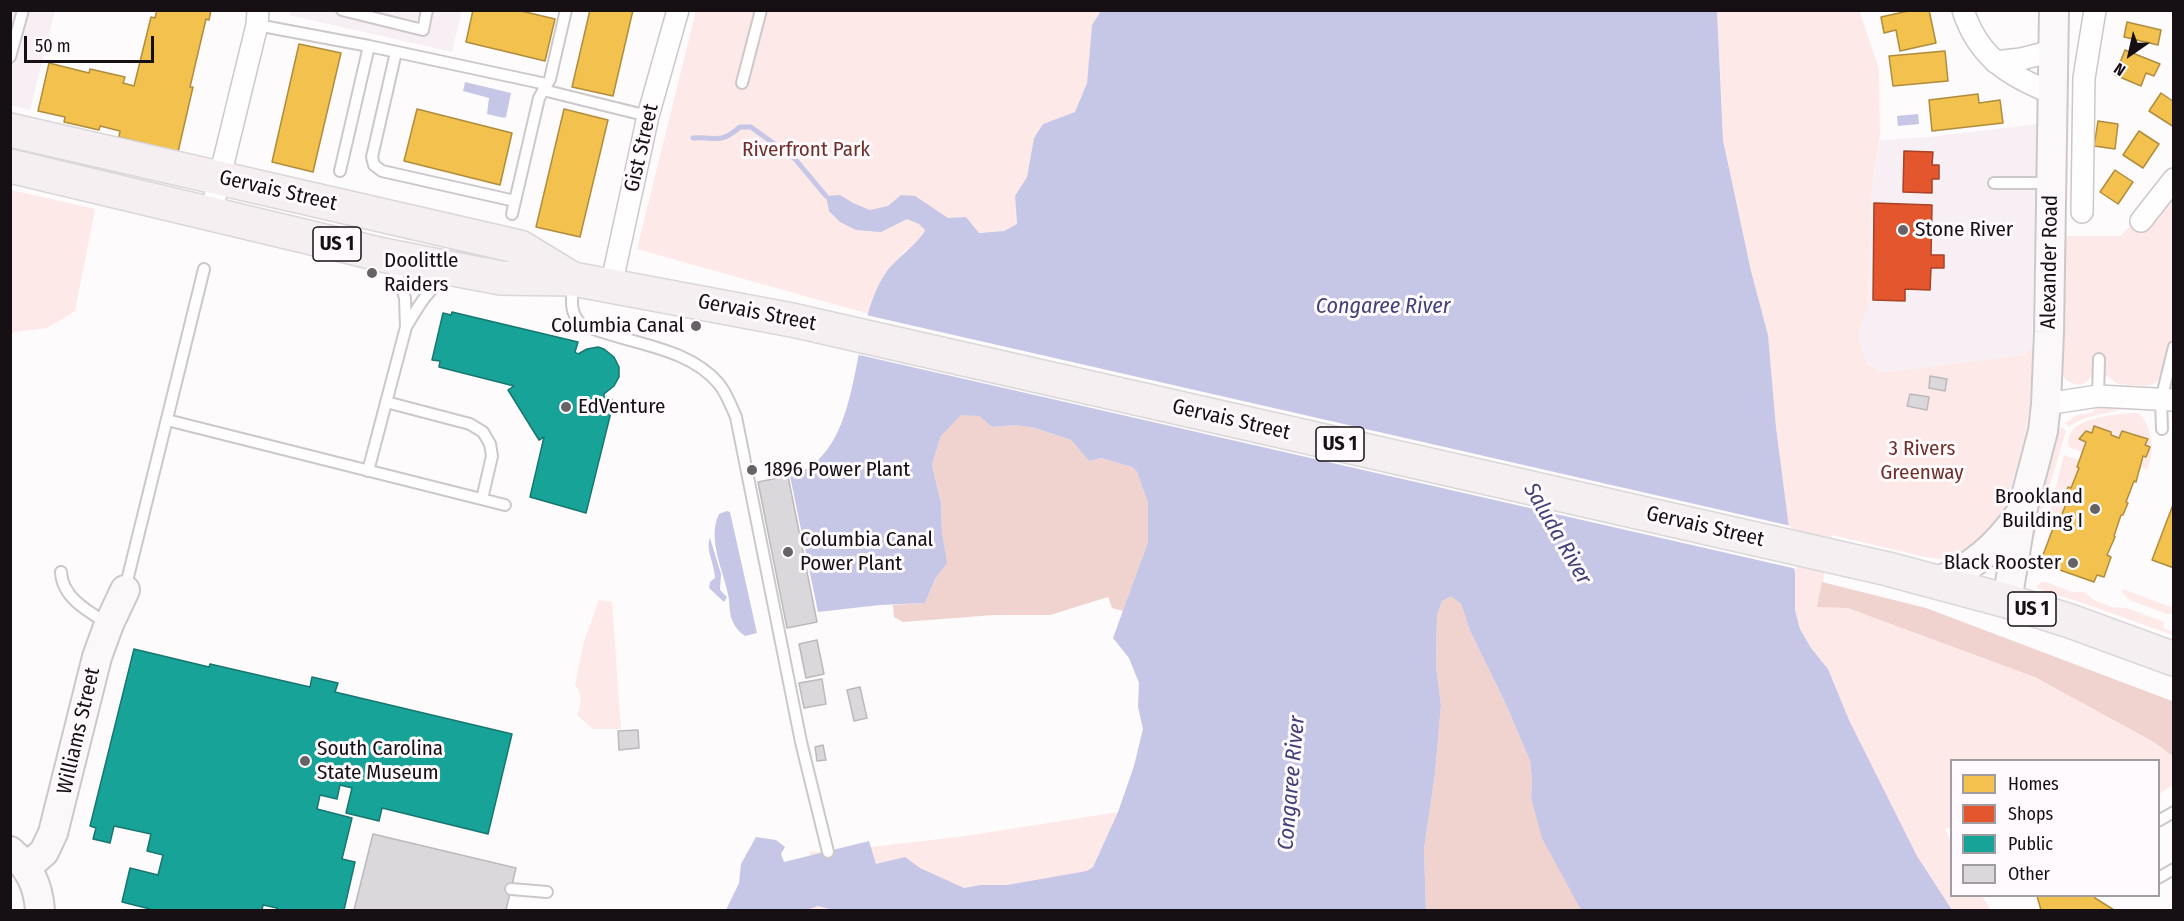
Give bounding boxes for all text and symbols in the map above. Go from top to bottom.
scale bar [27,24,158,62]
north arrow [2100,24,2160,84]
text: 50 m [35,35,71,57]
text: N [2110,59,2129,80]
street label: Gist Street [620,101,664,195]
park label: Riverfront Park [742,137,870,163]
street label: Gervais Street [217,165,339,217]
street label: Alexander Road [2036,195,2064,329]
place label: Stone River [1915,217,2013,243]
marker: Stone River [1896,223,1910,237]
road number: US 1 [313,227,361,261]
place label: Doolittle Raiders [384,248,458,298]
marker: Doolittle Raiders [365,266,379,280]
street label: Gervais Street [696,289,818,337]
water label: Congaree River [1316,294,1450,320]
place label: Columbia Canal [551,313,684,339]
marker: Columbia Canal [689,319,703,333]
place label: EdVenture [578,394,665,420]
street label: Gervais Street [1170,394,1292,446]
marker: EdVenture [559,400,573,414]
road number: US 1 [1316,427,1364,461]
park label: 3 Rivers Greenway [1880,436,1964,486]
place label: 1896 Power Plant [764,457,910,483]
marker: 1896 Power Plant [745,463,759,477]
water label: Saluda River [1517,479,1597,589]
place label: Brookland Building I [1995,484,2083,534]
street label: Gervais Street [1644,501,1766,553]
marker: Brookland Building I [2088,502,2102,516]
place label: Columbia Canal Power Plant [800,527,933,577]
marker: Columbia Canal Power Plant [781,545,795,559]
place label: Black Rooster [1944,550,2061,576]
marker: Black Rooster [2066,556,2080,570]
road number: US 1 [2008,592,2056,626]
street label: Williams Street [52,665,106,797]
water label: Congaree River [1273,715,1311,851]
place label: South Carolina State Museum [317,736,443,786]
marker: South Carolina State Museum [298,754,312,768]
legend [1950,759,2160,897]
text: Homes [2008,773,2059,795]
text: Shops [2008,803,2053,825]
text: Public [2008,833,2053,855]
text: Other [2008,863,2050,885]

